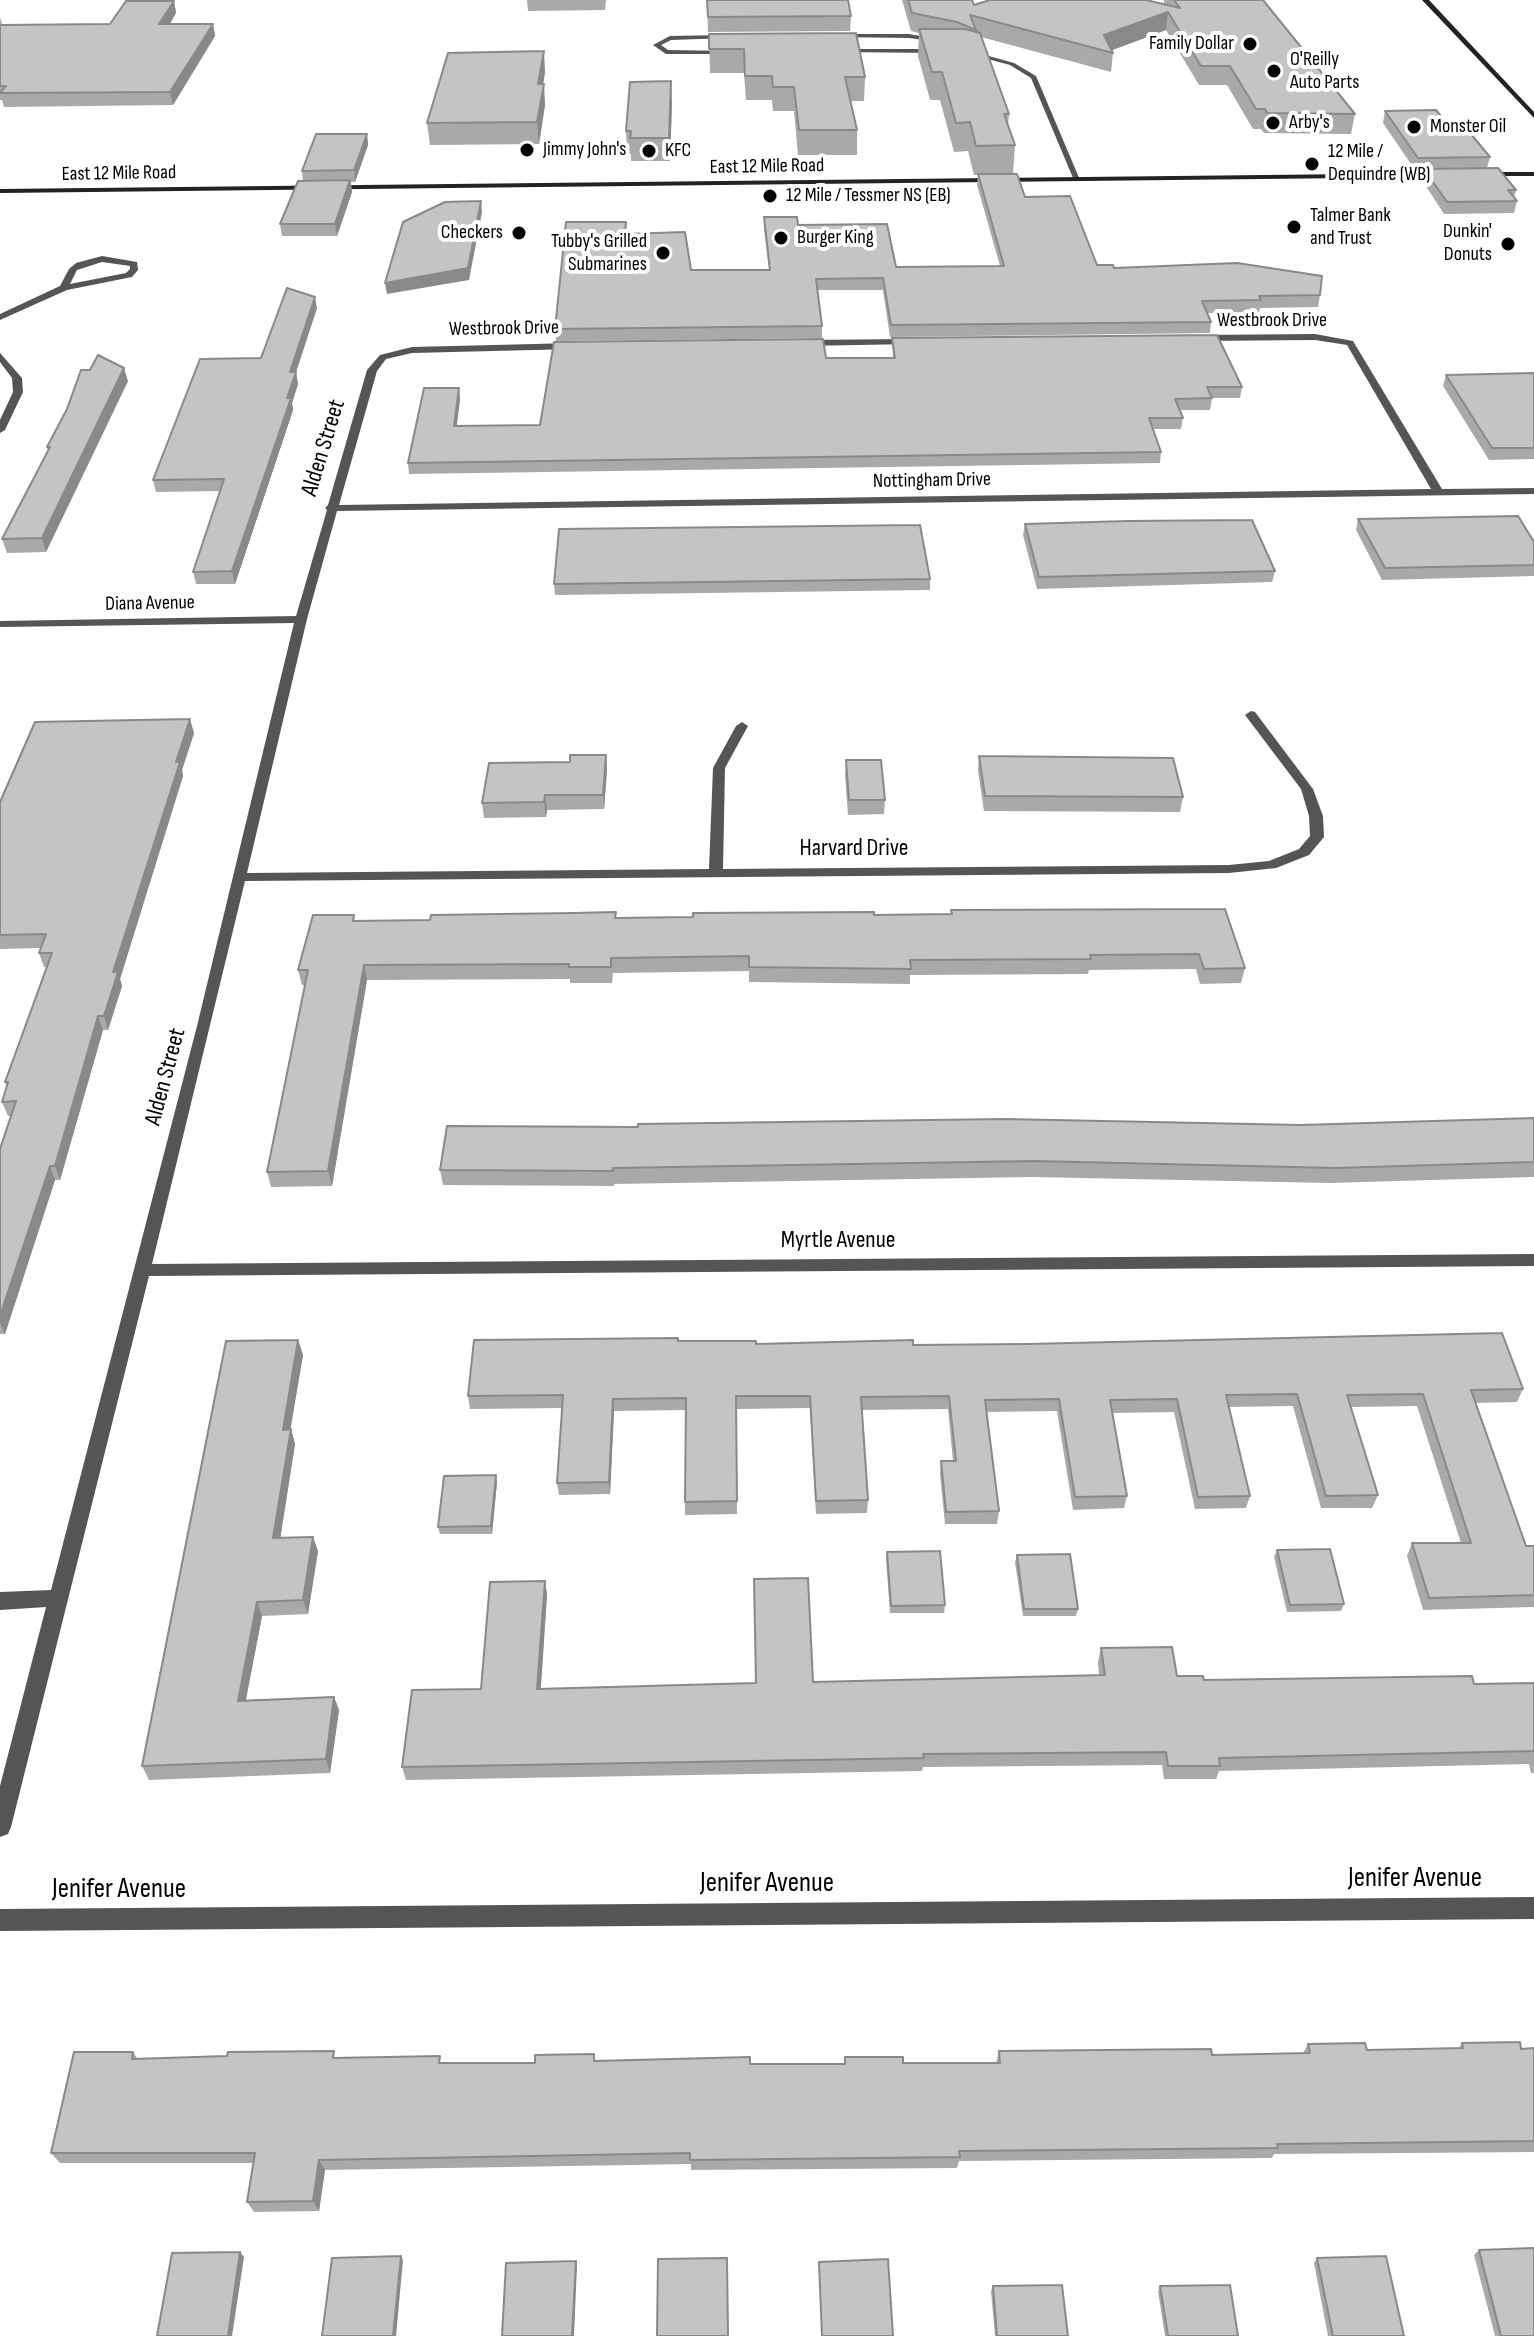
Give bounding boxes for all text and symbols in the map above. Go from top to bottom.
place label: Family Dollar [1149,32,1234,56]
marker: Family Dollar [1241,35,1259,53]
place label: O'Reilly Auto Parts [1290,48,1359,95]
marker: O'Reilly Auto Parts [1265,62,1283,80]
place label: Arby's [1289,111,1330,135]
marker: Arby's [1264,114,1282,132]
place label: Monster Oil [1430,115,1506,139]
marker: Monster Oil [1405,118,1423,136]
place label: Jimmy John's [543,138,626,162]
place label: KFC [665,139,691,163]
place label: 12 Mile / Dequindre (WB) [1328,140,1430,187]
marker: Jimmy John's [518,141,536,159]
marker: KFC [640,142,658,160]
street label: East 12 Mile Road [709,154,825,180]
marker: 12 Mile / Dequindre (WB) [1303,155,1321,173]
street label: East 12 Mile Road [61,161,177,187]
place label: 12 Mile / Tessmer NS (EB) [786,184,951,208]
marker: 12 Mile / Tessmer NS (EB) [761,187,779,205]
place label: Talmer Bank and Trust [1310,204,1391,251]
marker: Talmer Bank and Trust [1285,218,1303,236]
place label: Dunkin' Donuts [1443,220,1492,267]
place label: Checkers [441,221,503,245]
marker: Checkers [510,224,528,242]
place label: Burger King [797,226,874,250]
marker: Burger King [772,229,790,247]
place label: Tubby's Grilled Submarines [551,230,647,277]
marker: Dunkin' Donuts [1499,235,1517,253]
marker: Tubby's Grilled Submarines [654,244,672,262]
street label: Westbrook Drive [1217,309,1327,333]
street label: Westbrook Drive [449,316,559,342]
street label: Alden Street [296,396,352,500]
street label: Nottingham Drive [873,468,991,494]
street label: Diana Avenue [105,591,195,617]
street label: Harvard Drive [800,835,908,863]
street label: Alden Street [139,1025,193,1129]
street label: Myrtle Avenue [781,1227,895,1255]
street label: Jenifer Avenue [1348,1862,1482,1896]
street label: Jenifer Avenue [700,1867,834,1901]
street label: Jenifer Avenue [52,1873,186,1907]

